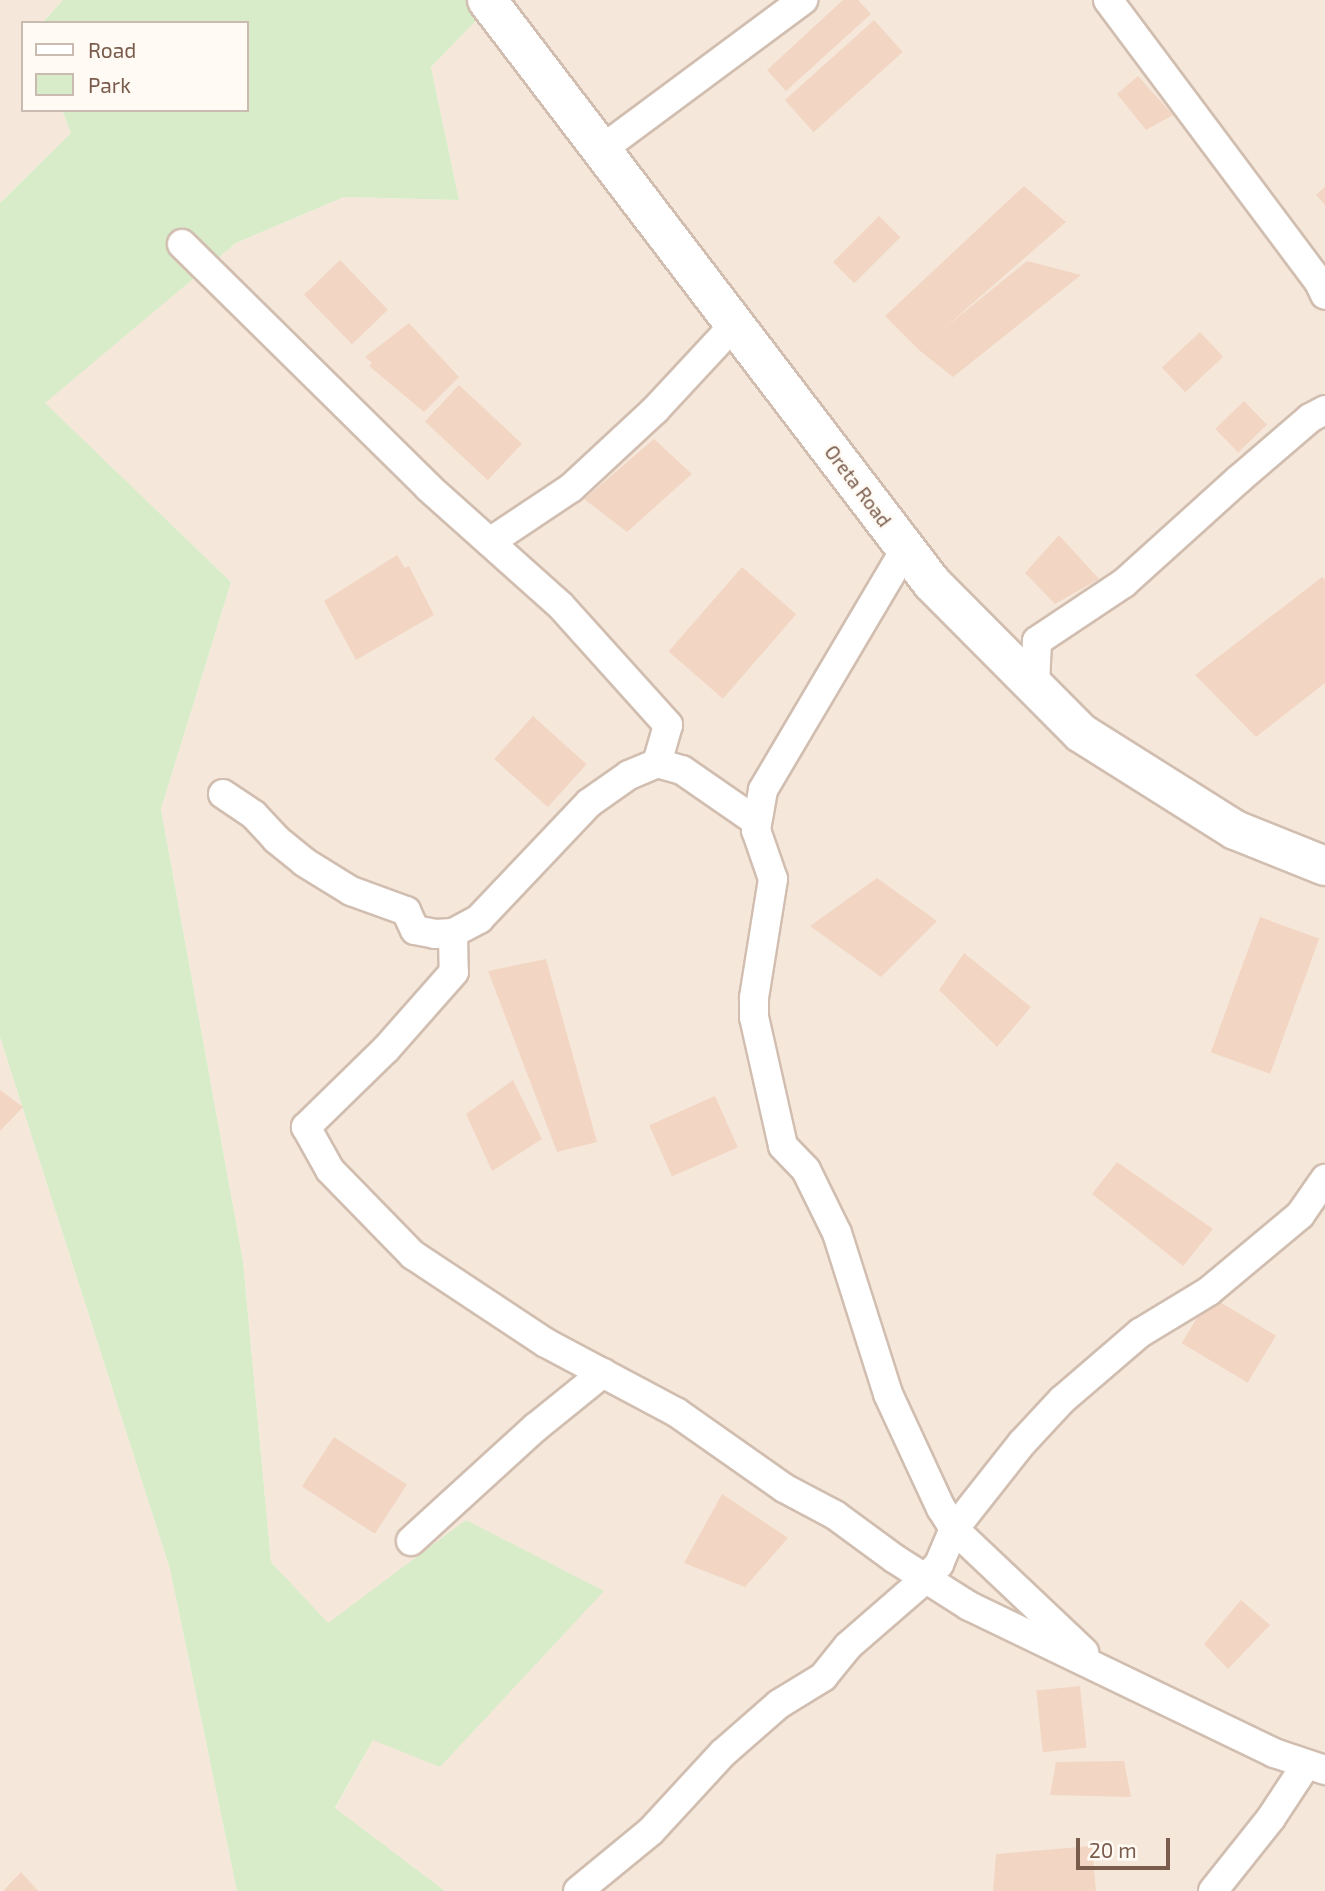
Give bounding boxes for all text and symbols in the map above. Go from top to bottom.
legend [21,21,248,112]
text: Road [88,37,136,62]
text: Park [88,72,131,97]
street label: Oreta Road [820,441,896,531]
scale bar [1080,1825,1174,1869]
text: 20 m [1089,1837,1137,1862]

